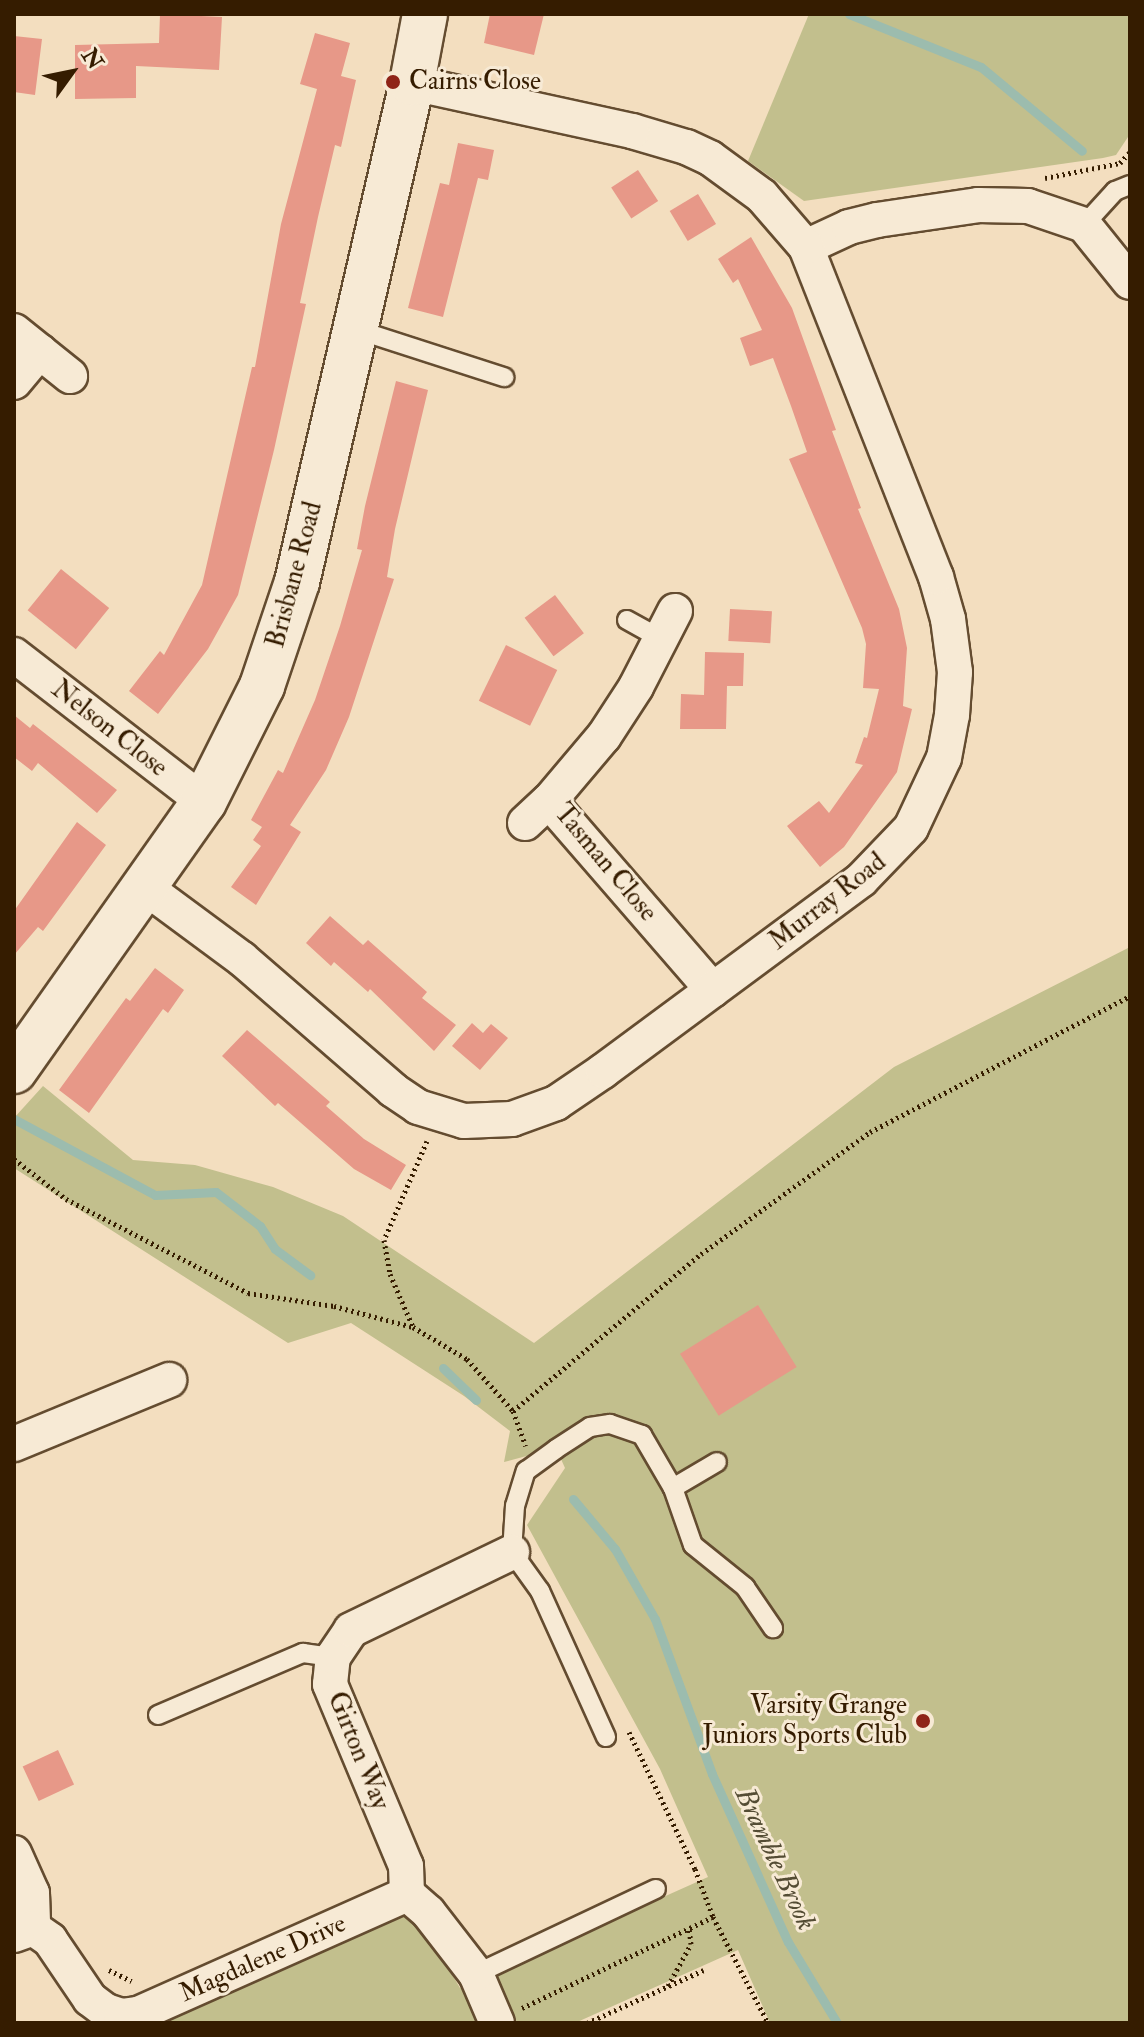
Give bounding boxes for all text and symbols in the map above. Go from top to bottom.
north arrow [32,32,112,112]
text: N [75,43,109,75]
place label: Cairns Close [409,66,541,98]
marker: Cairns Close [384,73,402,91]
street label: Brisbane Road [261,499,329,651]
street label: Nelson Close [45,674,173,784]
street label: Tasman Close [547,798,663,928]
street label: Murray Road [764,847,892,957]
street label: Girton Way [320,1688,396,1814]
place label: Varsity Grange Juniors Sports Club [702,1690,907,1752]
marker: Varsity Grange Juniors Sports Club [914,1712,932,1730]
water label: Bramble Brook [727,1782,823,1936]
street label: Magdalene Drive [175,1908,351,2010]

